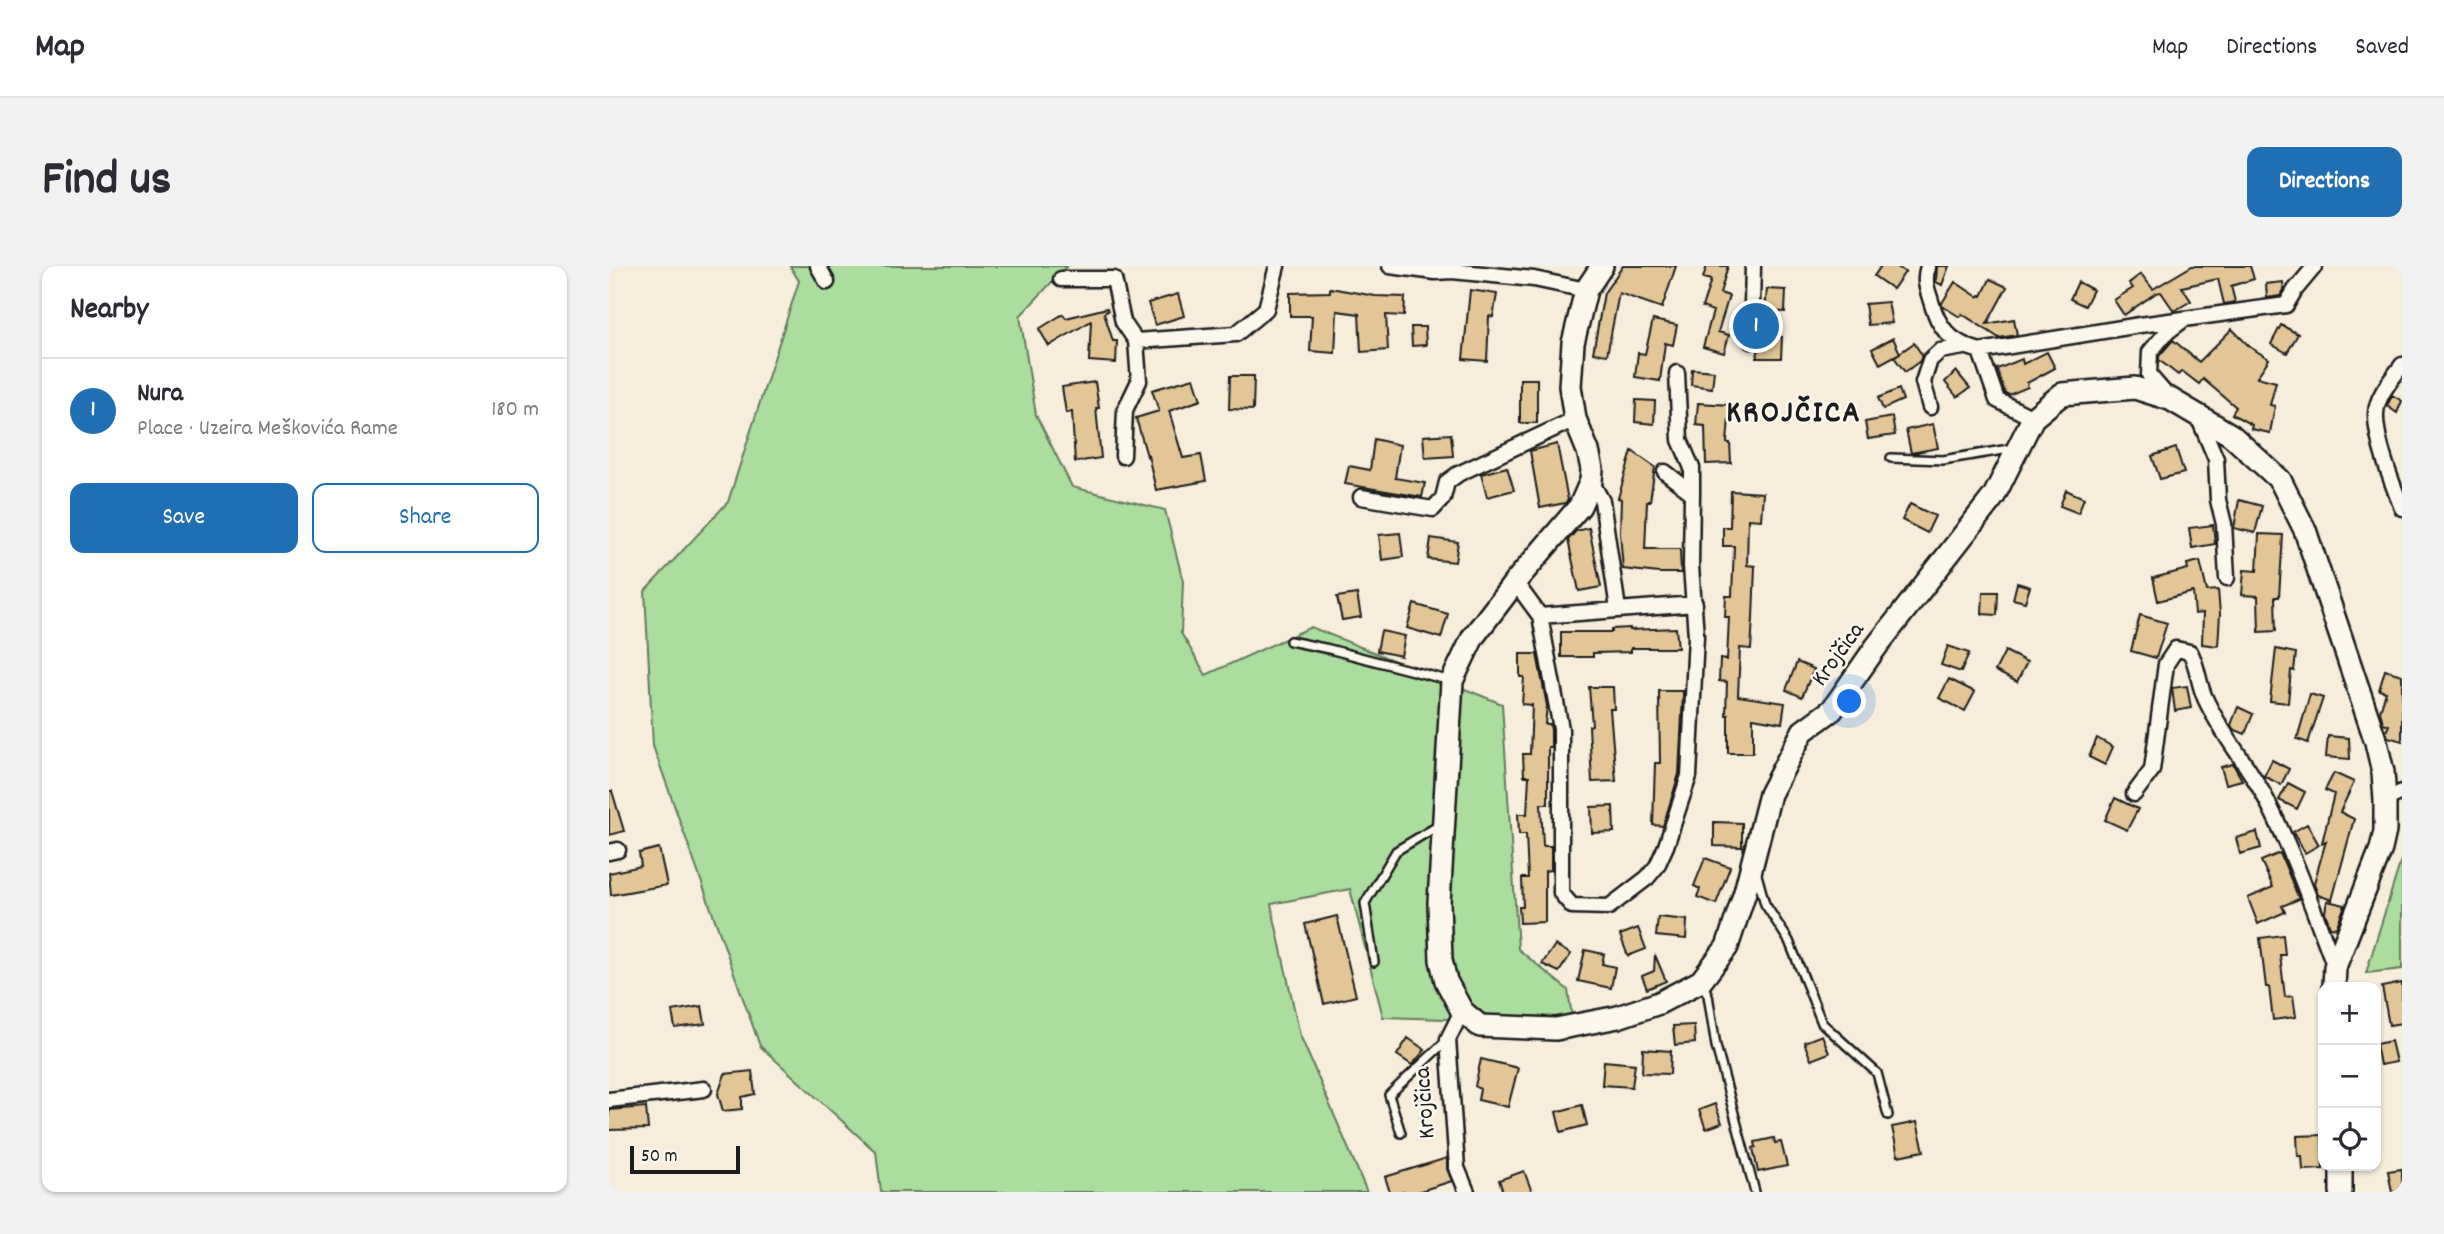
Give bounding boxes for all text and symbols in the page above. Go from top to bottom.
text: Map [35,25,85,72]
text: Map [2152,31,2188,65]
text: Directions [2226,31,2317,65]
text: Saved [2355,31,2409,65]
text: Find us [42,147,171,217]
button: Directions [2247,147,2402,217]
text: Nearby [70,290,148,333]
pin: 1 [1733,300,1779,352]
text: Nura [137,376,183,413]
district label: KROJČICA [1726,392,1862,438]
text: 1 [90,394,96,427]
text: 180 m [491,394,539,427]
text: Place · Uzeira Meškovića Rame [137,413,398,446]
button: Save [70,483,298,553]
button: Share [312,483,539,553]
street label: Krojčica [1804,615,1874,694]
your location [1832,684,1866,718]
map controls [2318,982,2381,1171]
button: + [2318,982,2381,1045]
button: − [2318,1045,2381,1108]
street label: Krojčica [1406,1065,1445,1140]
button: locate [2318,1108,2381,1171]
scale bar [630,1143,740,1175]
text: 50 m [641,1144,678,1171]

